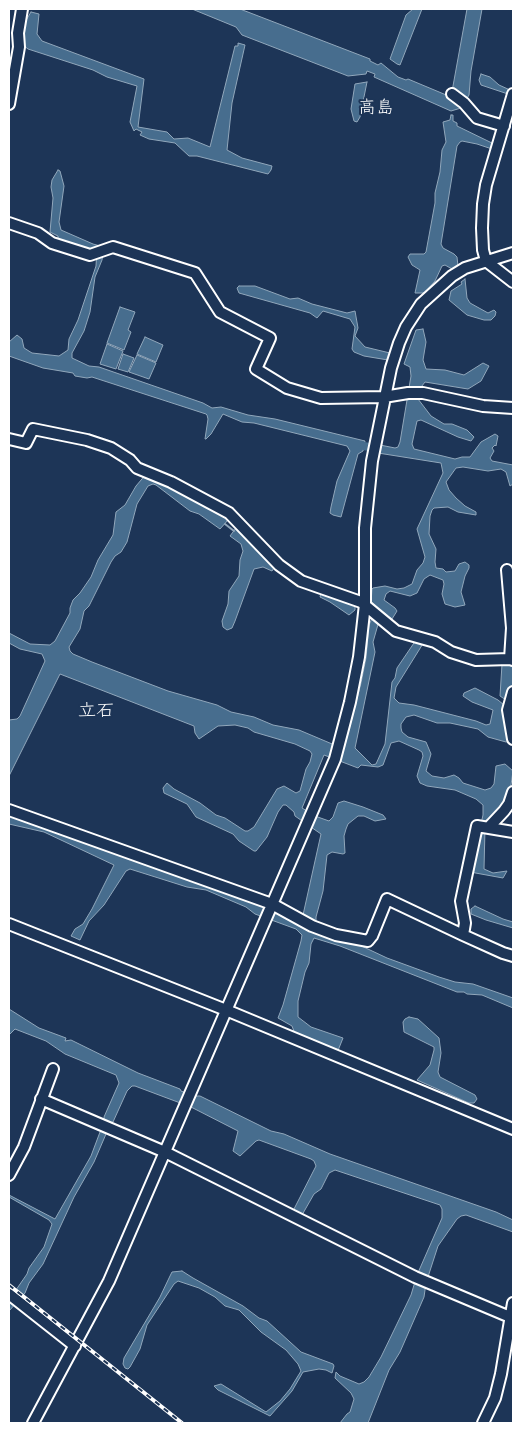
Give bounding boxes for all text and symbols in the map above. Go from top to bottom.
district label: 高島 [358,97,394,119]
district label: 立石 [78,700,114,722]

